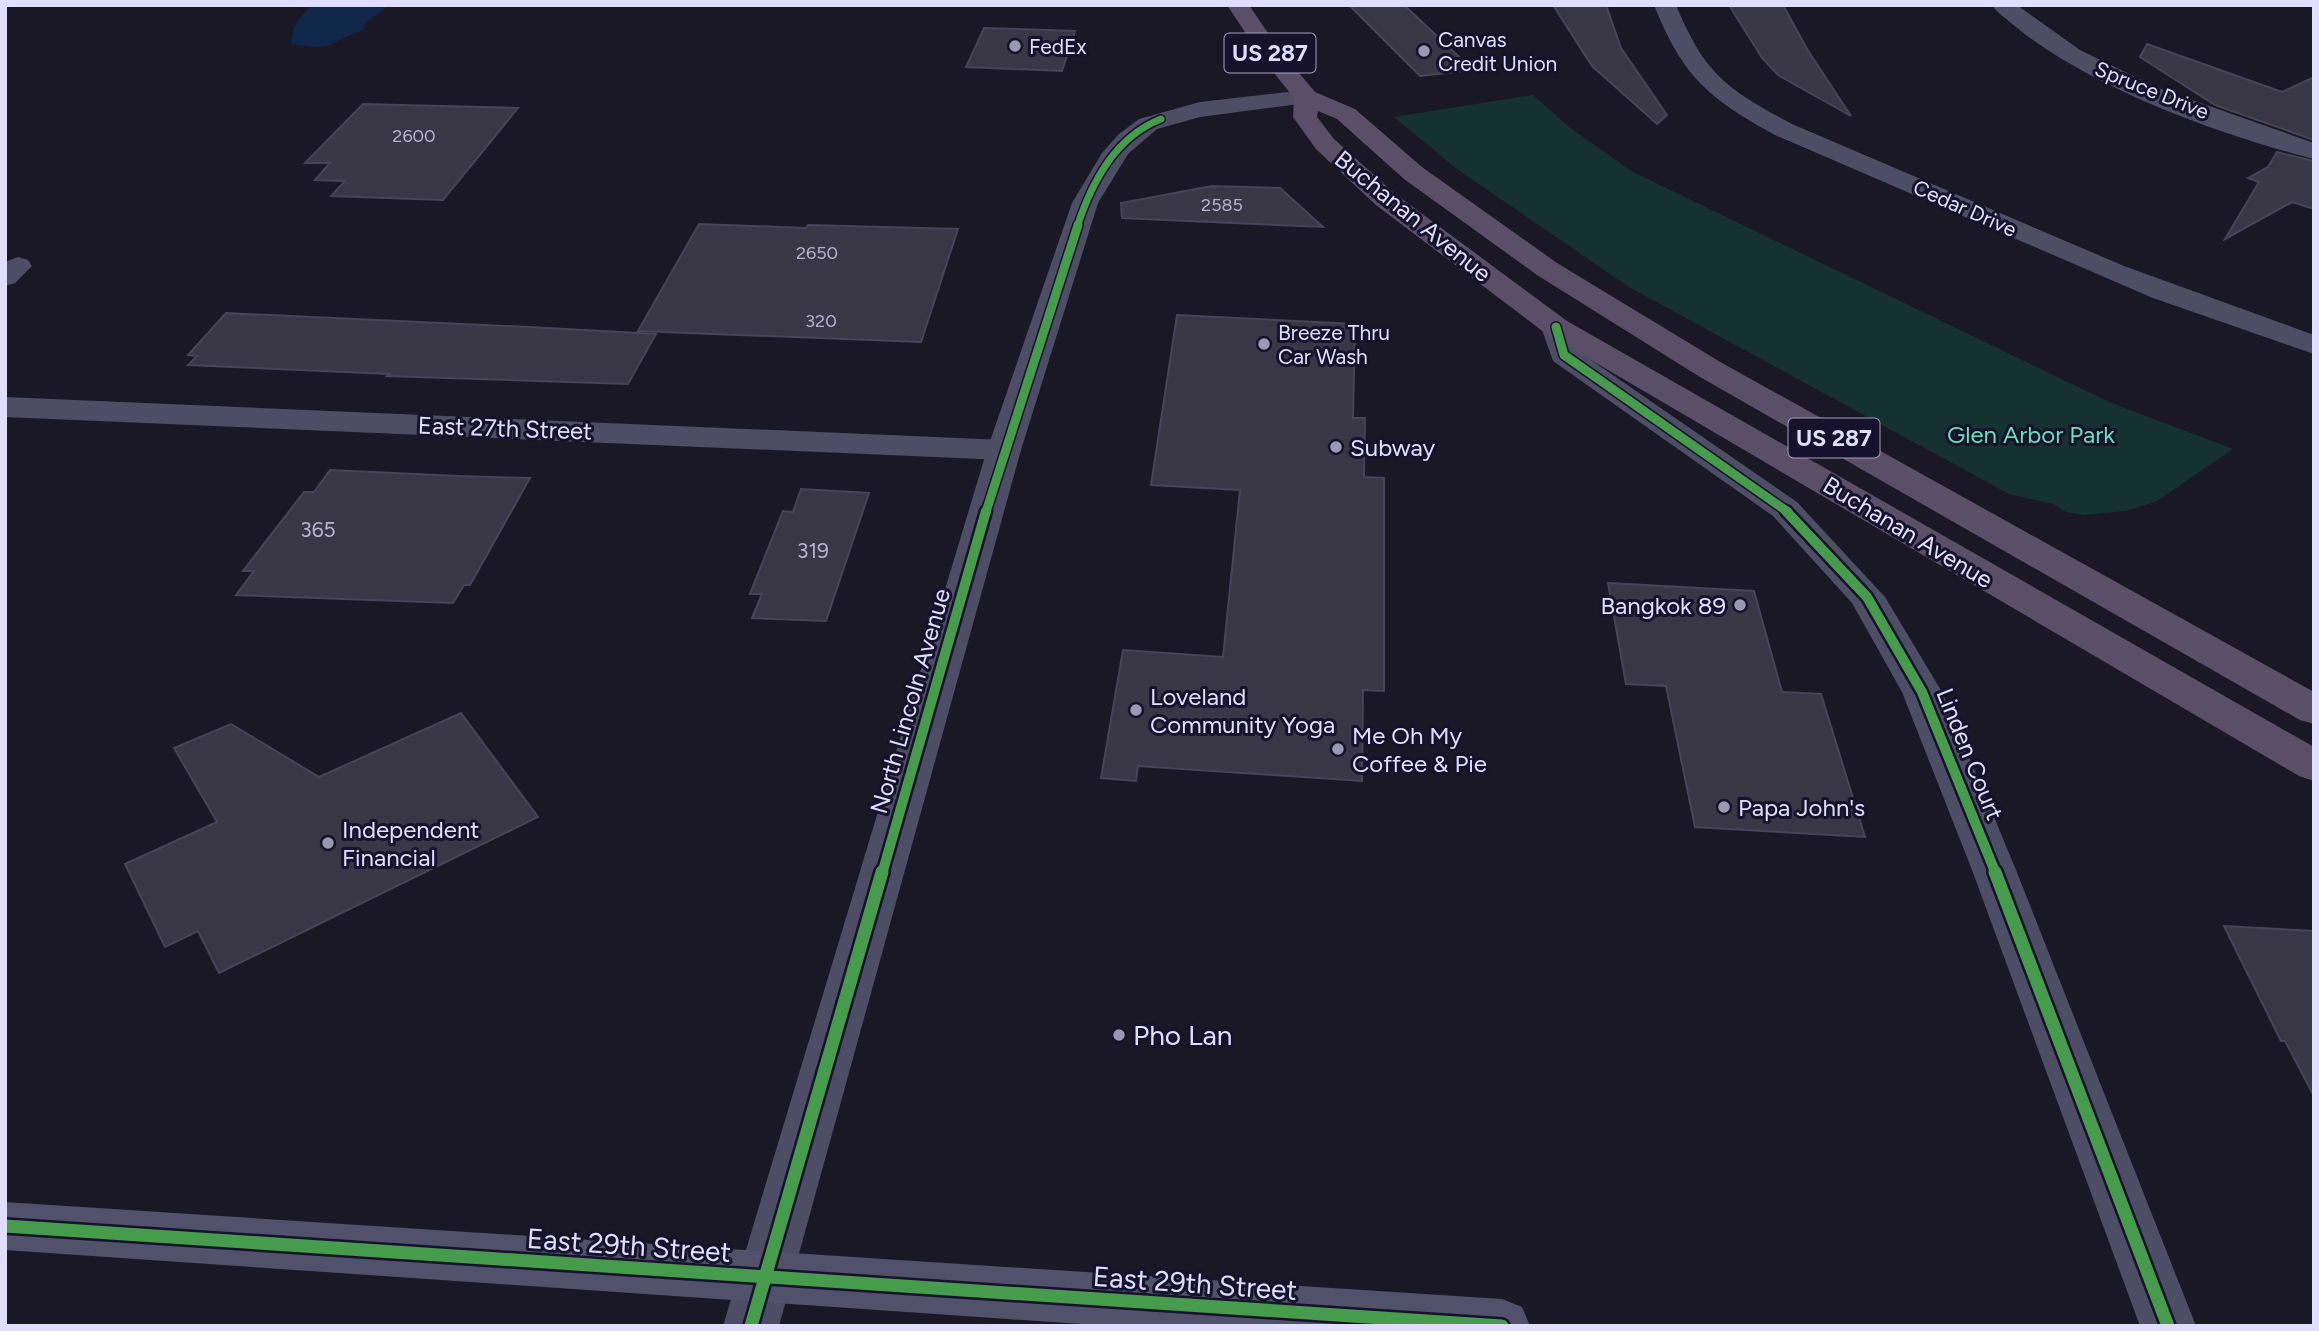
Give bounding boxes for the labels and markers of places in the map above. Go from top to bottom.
place label: Canvas Credit Union [1438,27,1557,76]
place label: FedEx [1029,34,1086,59]
marker: FedEx [1007,38,1023,54]
marker: Canvas Credit Union [1416,43,1432,59]
place label: Breeze Thru Car Wash [1278,320,1390,369]
marker: Breeze Thru Car Wash [1256,336,1272,352]
place label: Subway [1350,433,1435,462]
marker: Subway [1328,439,1344,455]
place label: Bangkok 89 [1600,591,1726,620]
marker: Bangkok 89 [1732,597,1748,613]
place label: Loveland Community Yoga [1150,682,1335,739]
marker: Loveland Community Yoga [1128,702,1144,718]
place label: Me Oh My Coffee & Pie [1352,721,1487,778]
marker: Me Oh My Coffee & Pie [1330,741,1346,757]
place label: Papa John's [1738,793,1865,822]
marker: Papa John's [1716,799,1732,815]
place label: Independent Financial [342,815,479,872]
marker: Independent Financial [320,835,336,851]
place label: Pho Lan [1133,1018,1232,1052]
marker: Pho Lan [1111,1027,1127,1043]

